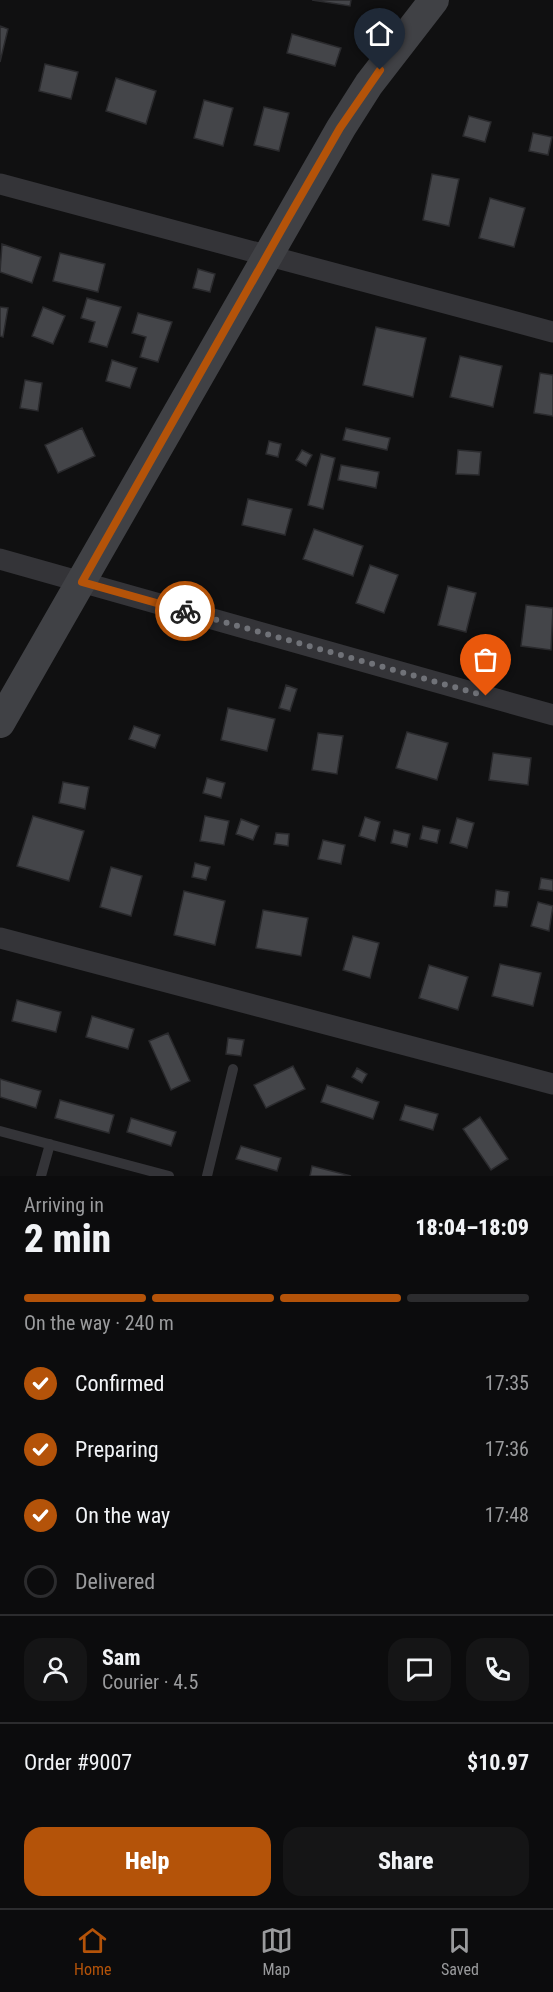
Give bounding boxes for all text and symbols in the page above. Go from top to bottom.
pin [354,8,405,70]
icon: home [363,17,396,50]
courier [155,581,215,641]
icon: bike [169,595,202,628]
pin [460,634,511,696]
icon: bag [469,643,502,676]
text: Arriving in [24,1193,104,1217]
text: 18:04–18:09 [415,1215,529,1240]
text: 2 min [24,1216,111,1262]
text: On the way · 240 m [24,1311,174,1335]
icon: check [24,1367,57,1400]
text: Confirmed [75,1371,164,1396]
text: 17:35 [485,1371,529,1395]
icon: check [24,1433,57,1466]
text: Preparing [75,1437,159,1462]
text: 17:36 [485,1437,529,1461]
icon: check [24,1499,57,1532]
text: On the way [75,1503,170,1528]
text: 17:48 [485,1503,529,1527]
text: Delivered [75,1569,155,1594]
button: person [24,1638,87,1701]
button: chat [388,1638,451,1701]
button: phone [466,1638,529,1701]
text: Sam [102,1645,141,1670]
text: Courier · 4.5 [102,1670,198,1694]
text: Order #9007 [24,1750,132,1775]
text: $10.97 [467,1750,529,1775]
button: Help [24,1827,271,1896]
button: Share [283,1827,529,1896]
tab: Home [74,1924,112,1979]
tab: Map [260,1924,293,1979]
tab: Saved [441,1924,479,1979]

